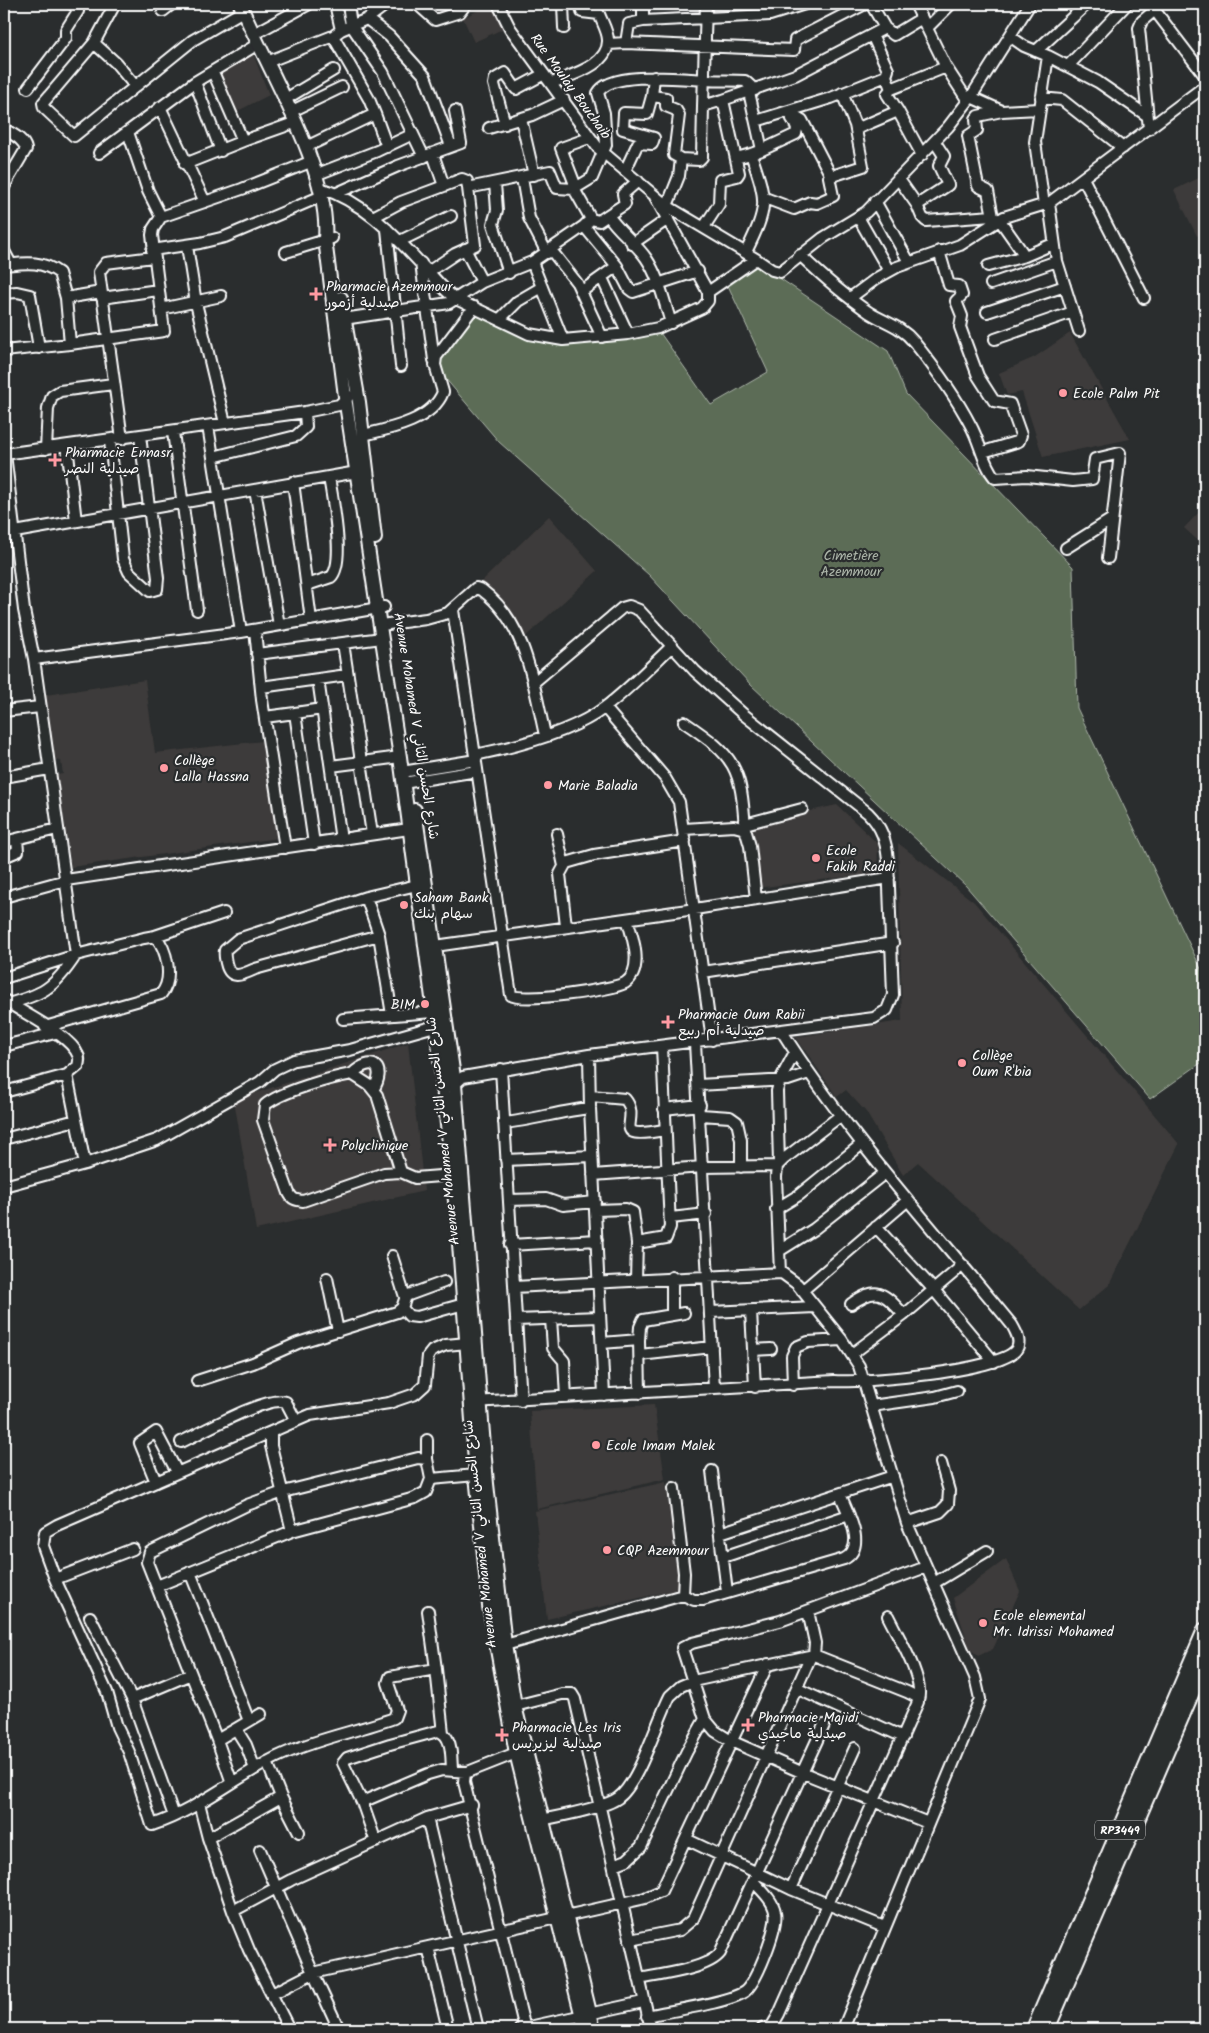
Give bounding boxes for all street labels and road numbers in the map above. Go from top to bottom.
street label: Rue Moulay Bouchaib [524,29,617,145]
street label: Avenue Mohamed V شارع الحسن الثاني [386,611,445,841]
street label: Avenue Mohamed V شارع الحسن الثاني [420,1016,467,1246]
street label: Avenue Mohamed V شارع الحسن الثاني [457,1419,504,1649]
road number: RP3449 [1095,1820,1145,1840]

